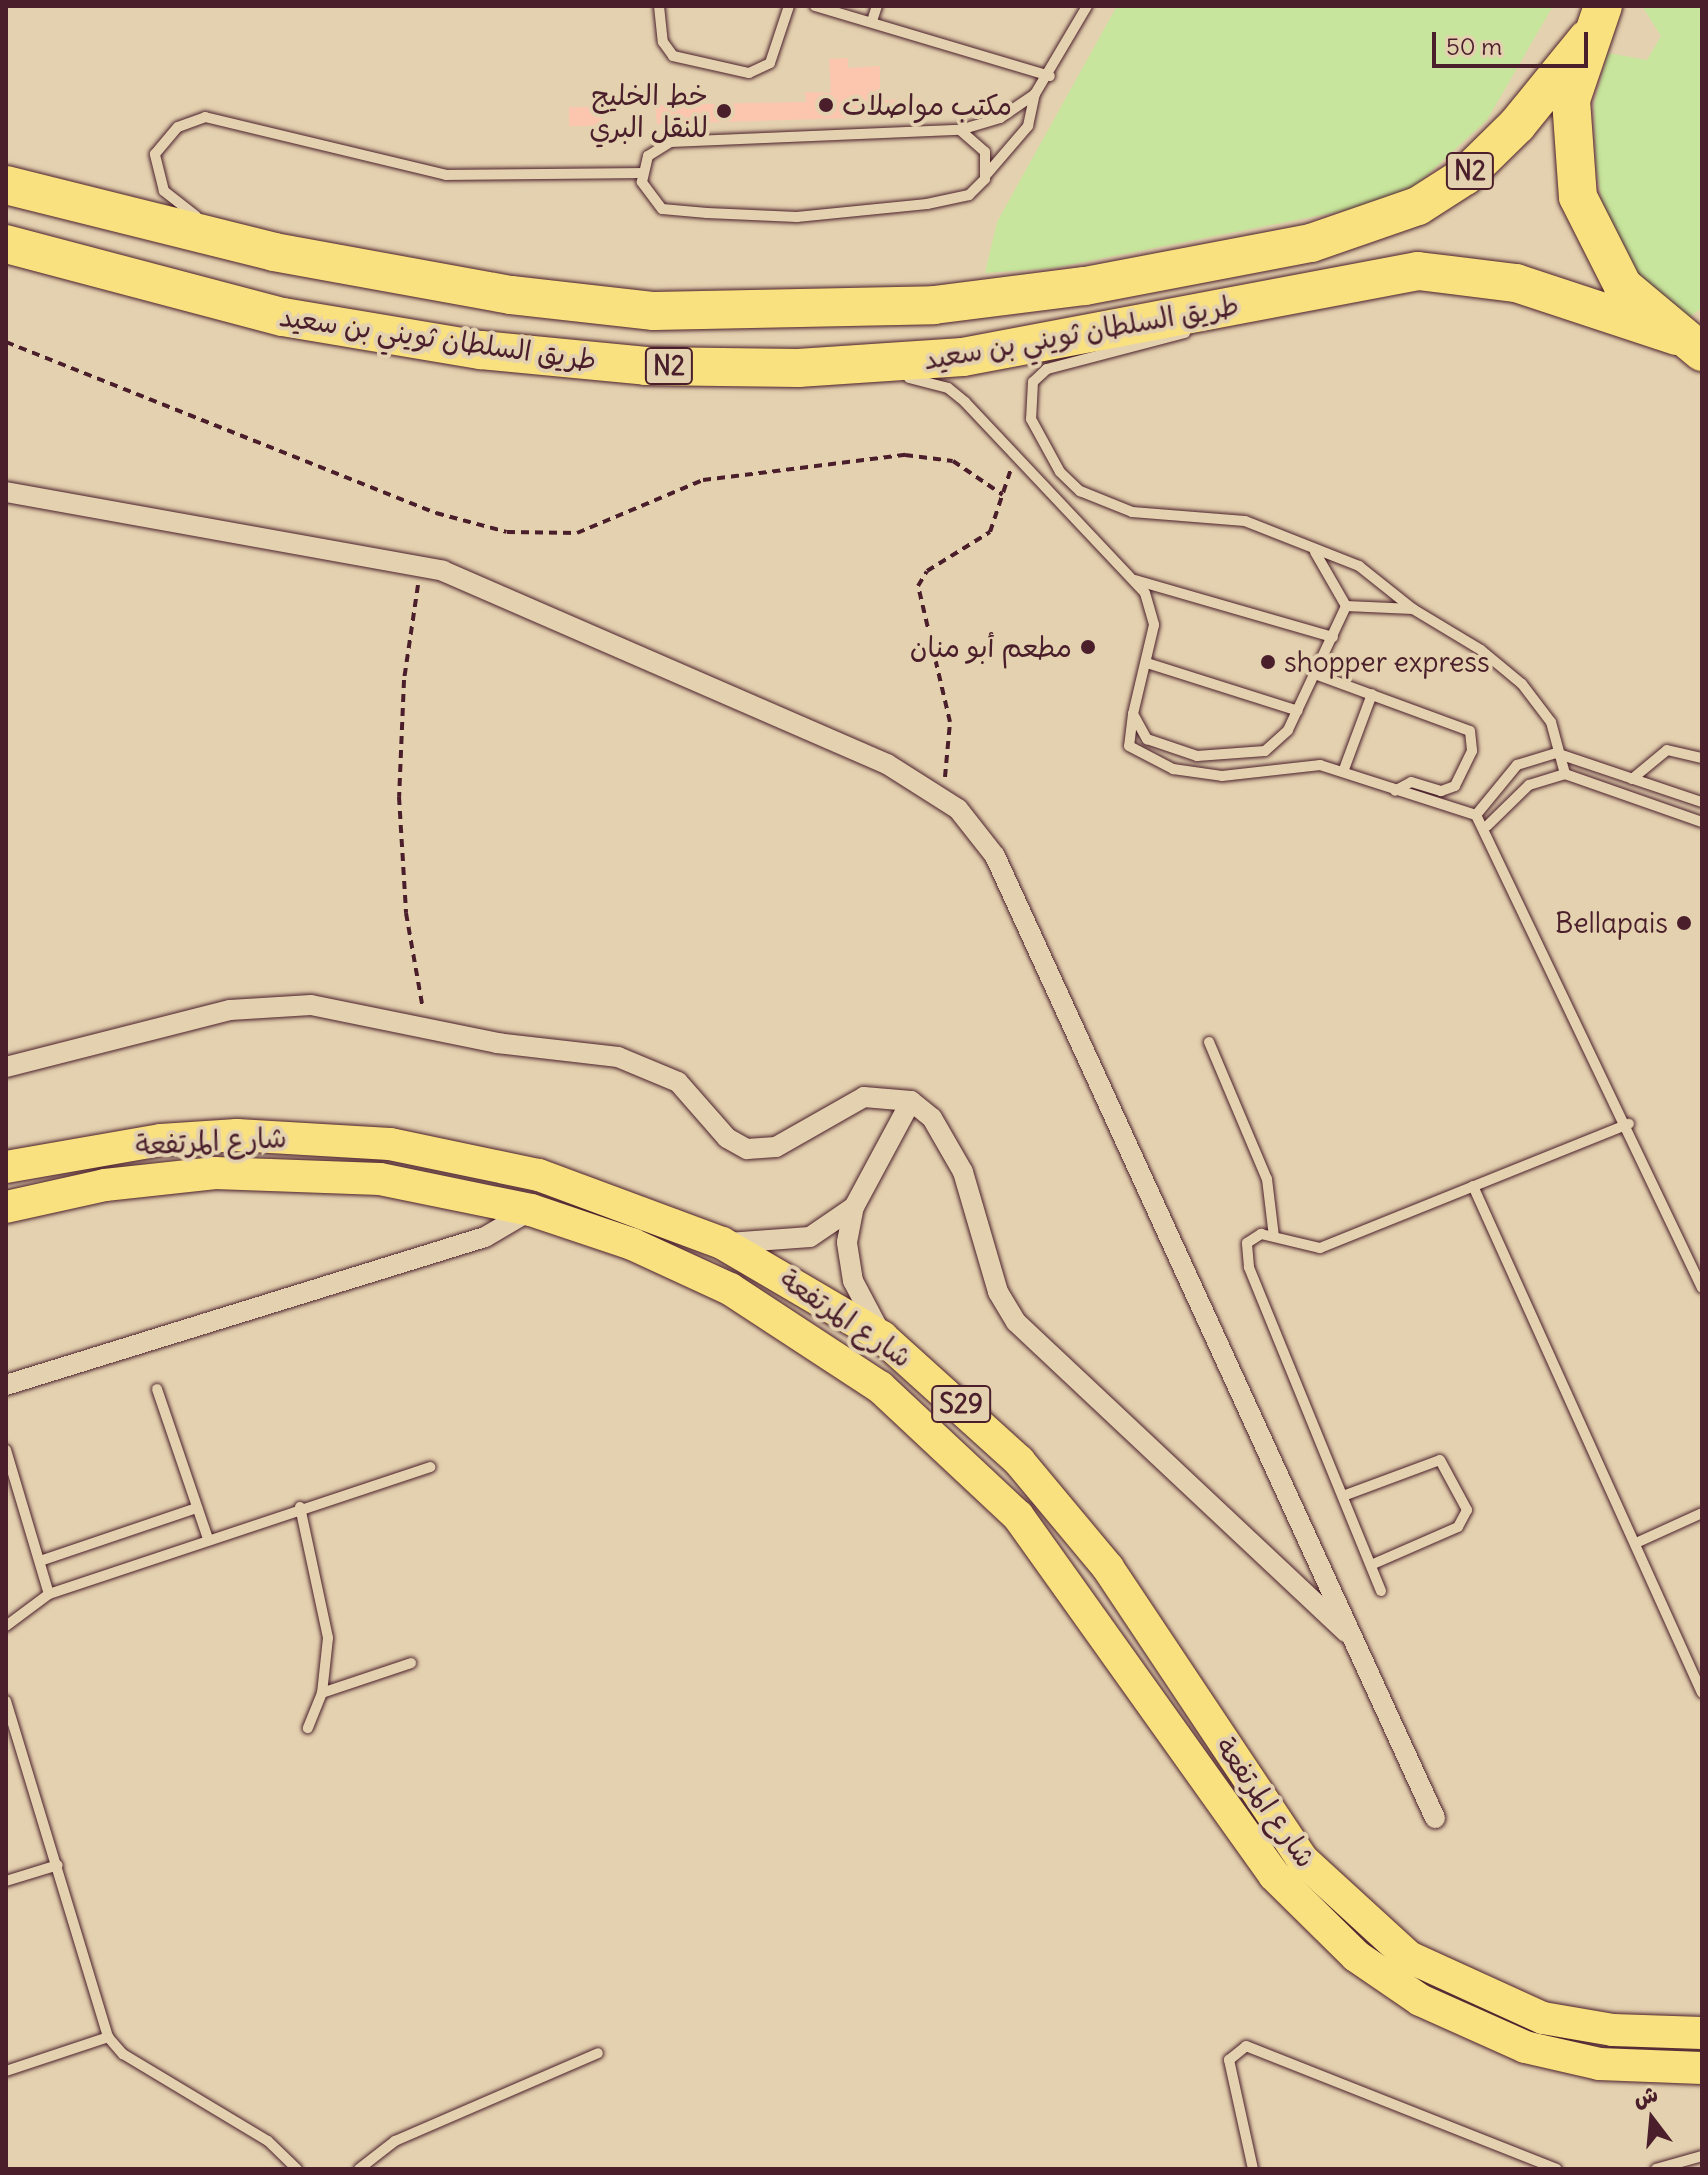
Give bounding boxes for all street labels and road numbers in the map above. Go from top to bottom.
road number: N2 [1444,149,1496,193]
street label: طريق السلطان ثويني بن سعيد [921,288,1241,376]
street label: طريق السلطان ثويني بن سعيد [277,299,599,377]
road number: N2 [643,344,695,388]
street label: شارع المرتفعة [135,1120,287,1162]
street label: شارع المرتفعة [774,1262,918,1374]
road number: S29 [931,1382,991,1426]
street label: شارع المرتفعة [1209,1730,1323,1874]

